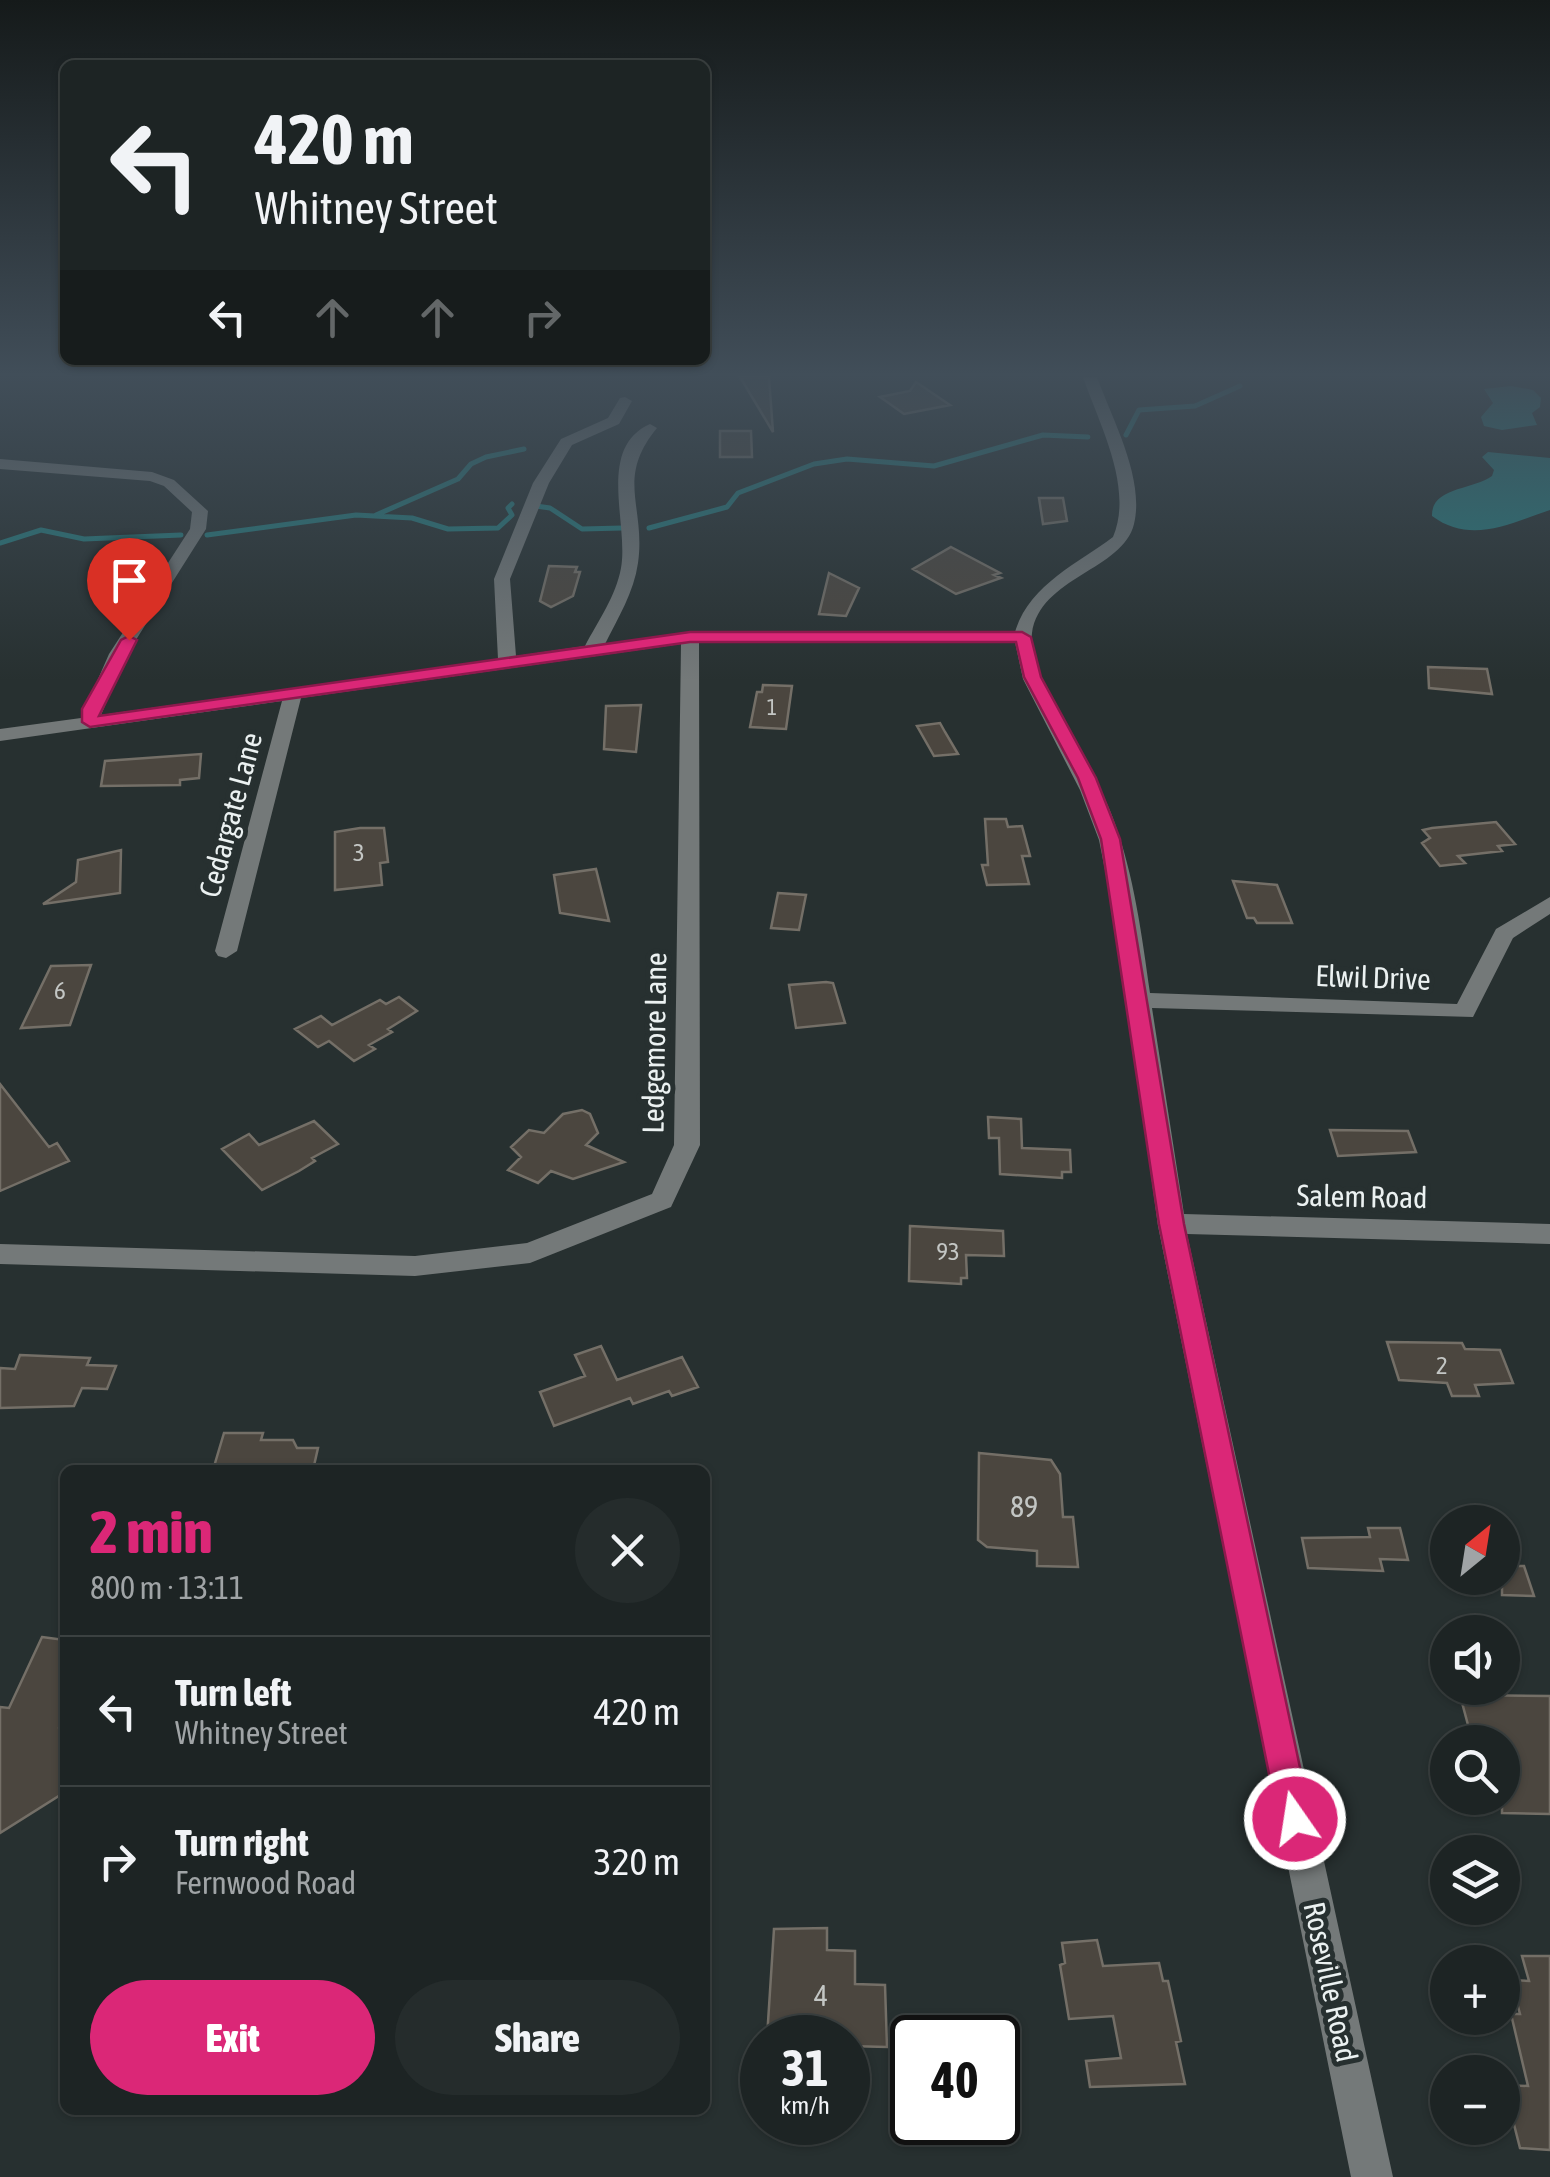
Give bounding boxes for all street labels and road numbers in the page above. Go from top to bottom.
street label: Cedargate Lane [192,729,268,901]
street label: Ledgemore Lane [635,952,673,1134]
street label: Elwil Drive [1315,958,1431,996]
street label: Salem Road [1296,1178,1428,1214]
street label: Roseville Road [1297,1899,1365,2065]

